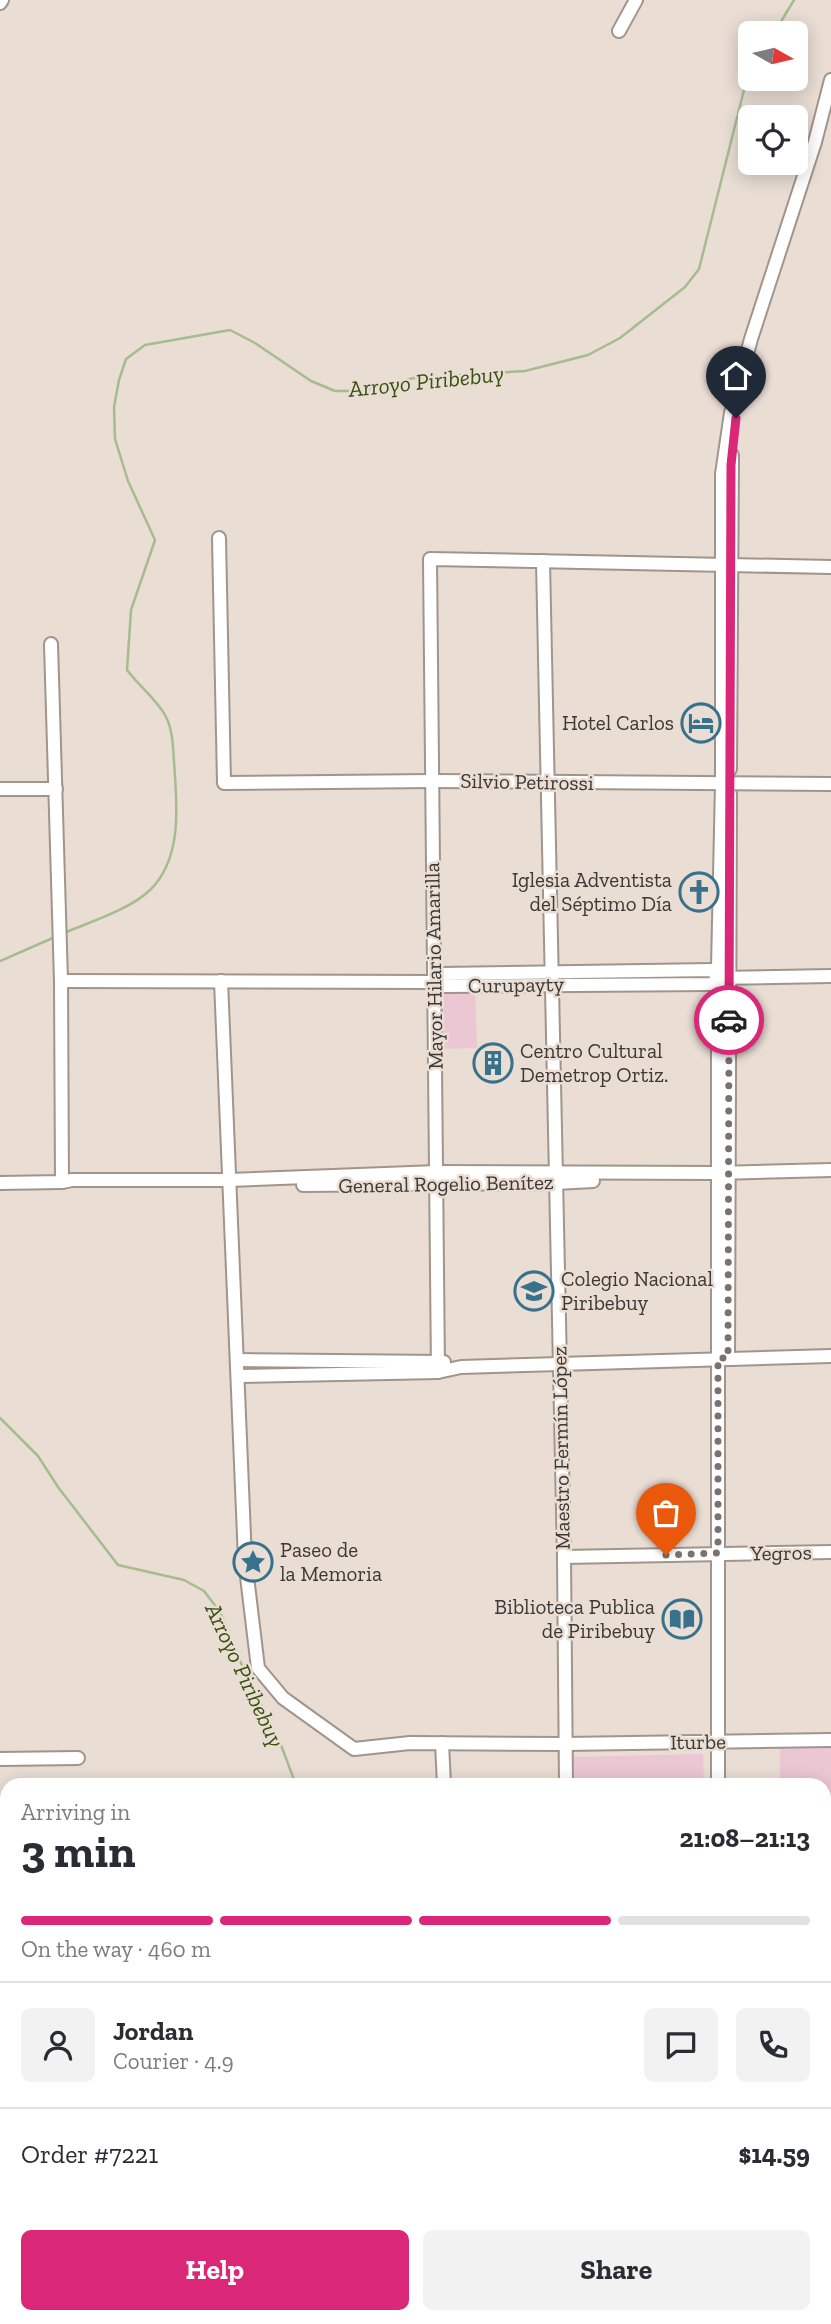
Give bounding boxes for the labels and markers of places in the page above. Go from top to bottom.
pin [706,346,766,418]
hotel icon: Hotel Carlos [680,702,722,744]
place label: Hotel Carlos [562,710,674,735]
place label: Iglesia Adventista del Séptimo Día [512,867,672,916]
church icon: Iglesia Adventista del Séptimo Día [678,871,720,913]
place label: Centro Cultural Demetrop Ortiz. [520,1038,668,1087]
building icon: Centro Cultural Demetrop Ortiz. [472,1042,514,1084]
place label: Colegio Nacional Piribebuy [561,1266,713,1315]
school or university icon: Colegio Nacional Piribebuy [513,1270,555,1312]
pin [636,1483,696,1555]
place label: Paseo de la Memoria [280,1537,382,1586]
place icon: Paseo de la Memoria [232,1541,274,1583]
place label: Biblioteca Publica de Piribebuy [494,1594,655,1643]
library icon: Biblioteca Publica de Piribebuy [661,1598,703,1640]

